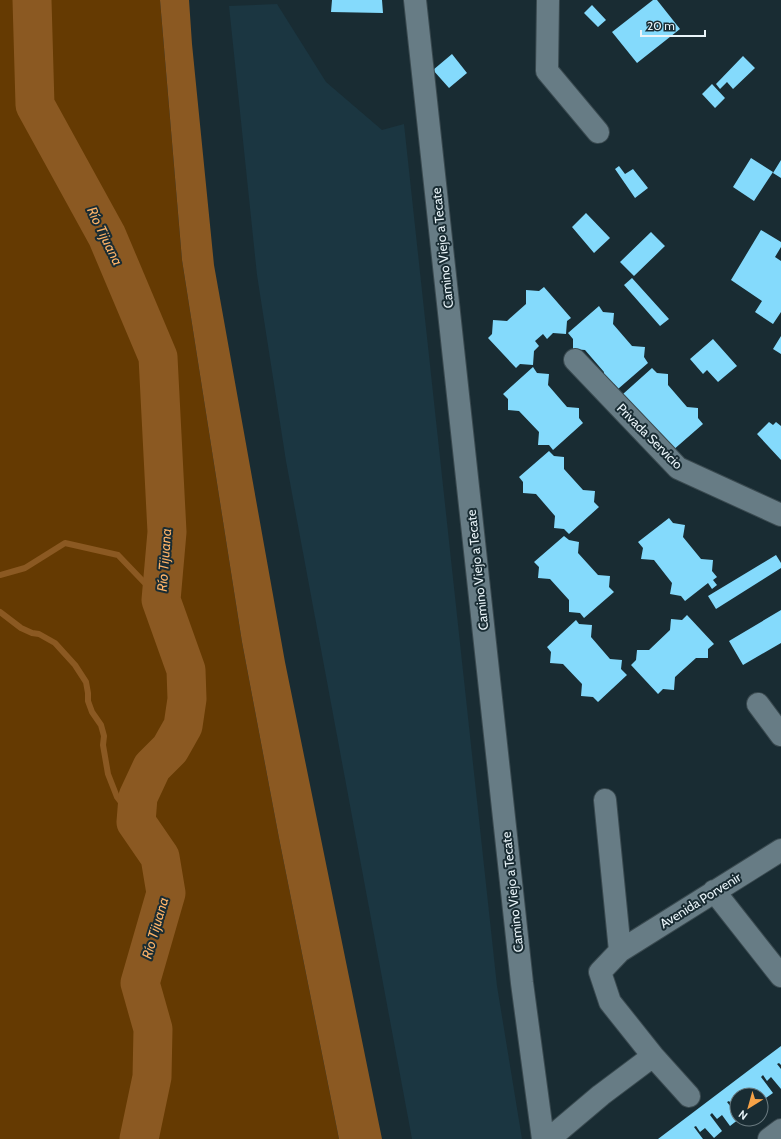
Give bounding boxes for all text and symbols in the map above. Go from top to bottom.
scale bar [641,12,705,38]
text: 20 m [647,18,675,33]
street label: Camino Viejo a Tecate [428,186,457,309]
water label: Río Tijuana [83,204,127,268]
street label: Privada Servicio [614,400,686,472]
street label: Camino Viejo a Tecate [463,508,492,631]
water label: Río Tijuana [153,528,175,592]
street label: Camino Viejo a Tecate [498,830,527,953]
street label: Avenida Porvenir [657,868,744,931]
water label: Río Tijuana [138,895,172,961]
north arrow [729,1087,769,1127]
text: N [736,1107,750,1123]

